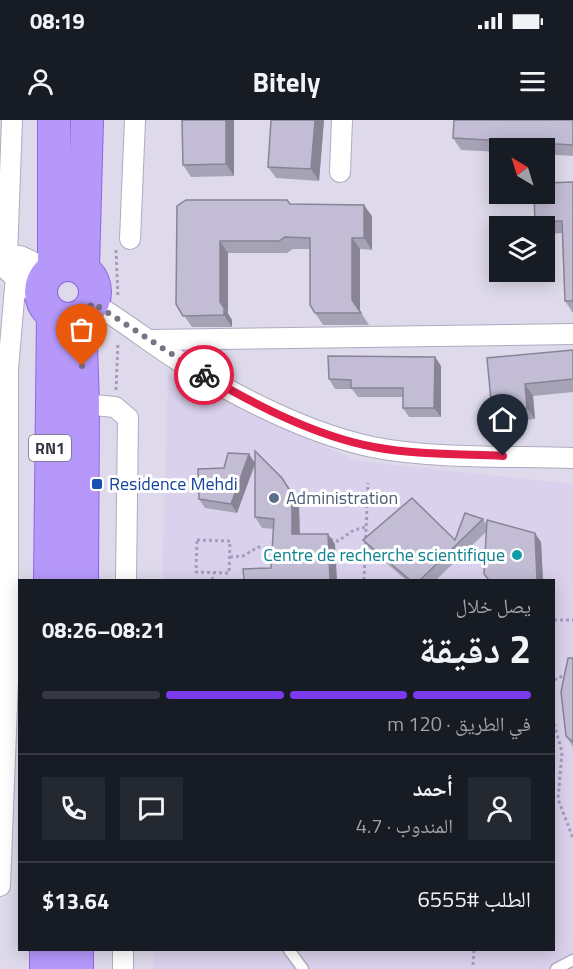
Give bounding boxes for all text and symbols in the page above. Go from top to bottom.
text: 08:19 [30,4,85,38]
text: Bitely [253,61,320,102]
icon: person [24,65,57,98]
icon: menu [516,65,549,98]
north arrow [489,138,555,204]
map controls [489,138,555,282]
button: layers [489,216,555,282]
pin [56,304,107,366]
icon: bag [65,313,98,346]
courier [174,345,234,405]
icon: bike [188,359,221,392]
pin [477,394,528,456]
icon: home [486,403,519,436]
road number: RN1 [29,435,71,461]
place label: Residence Mehdi [109,470,238,497]
marker: Residence Mehdi [90,477,104,491]
place label: Administration [286,484,398,511]
marker: Administration [267,491,281,505]
place label: Centre de recherche scientifique [263,541,505,568]
marker: Centre de recherche scientifique [510,548,524,562]
text: يصل خلال [456,590,531,621]
text: 08:21–08:26 [42,613,165,647]
text: 2 دقيقة [419,619,531,678]
text: في الطريق · 120 m [387,708,531,739]
text: أحمد [413,771,453,805]
button: phone [42,777,105,840]
button: chat [120,777,183,840]
button: person [468,777,531,840]
text: المندوب · 4.7 [356,810,453,841]
text: الطلب #6555 [417,882,531,916]
text: $13.64 [42,884,109,918]

